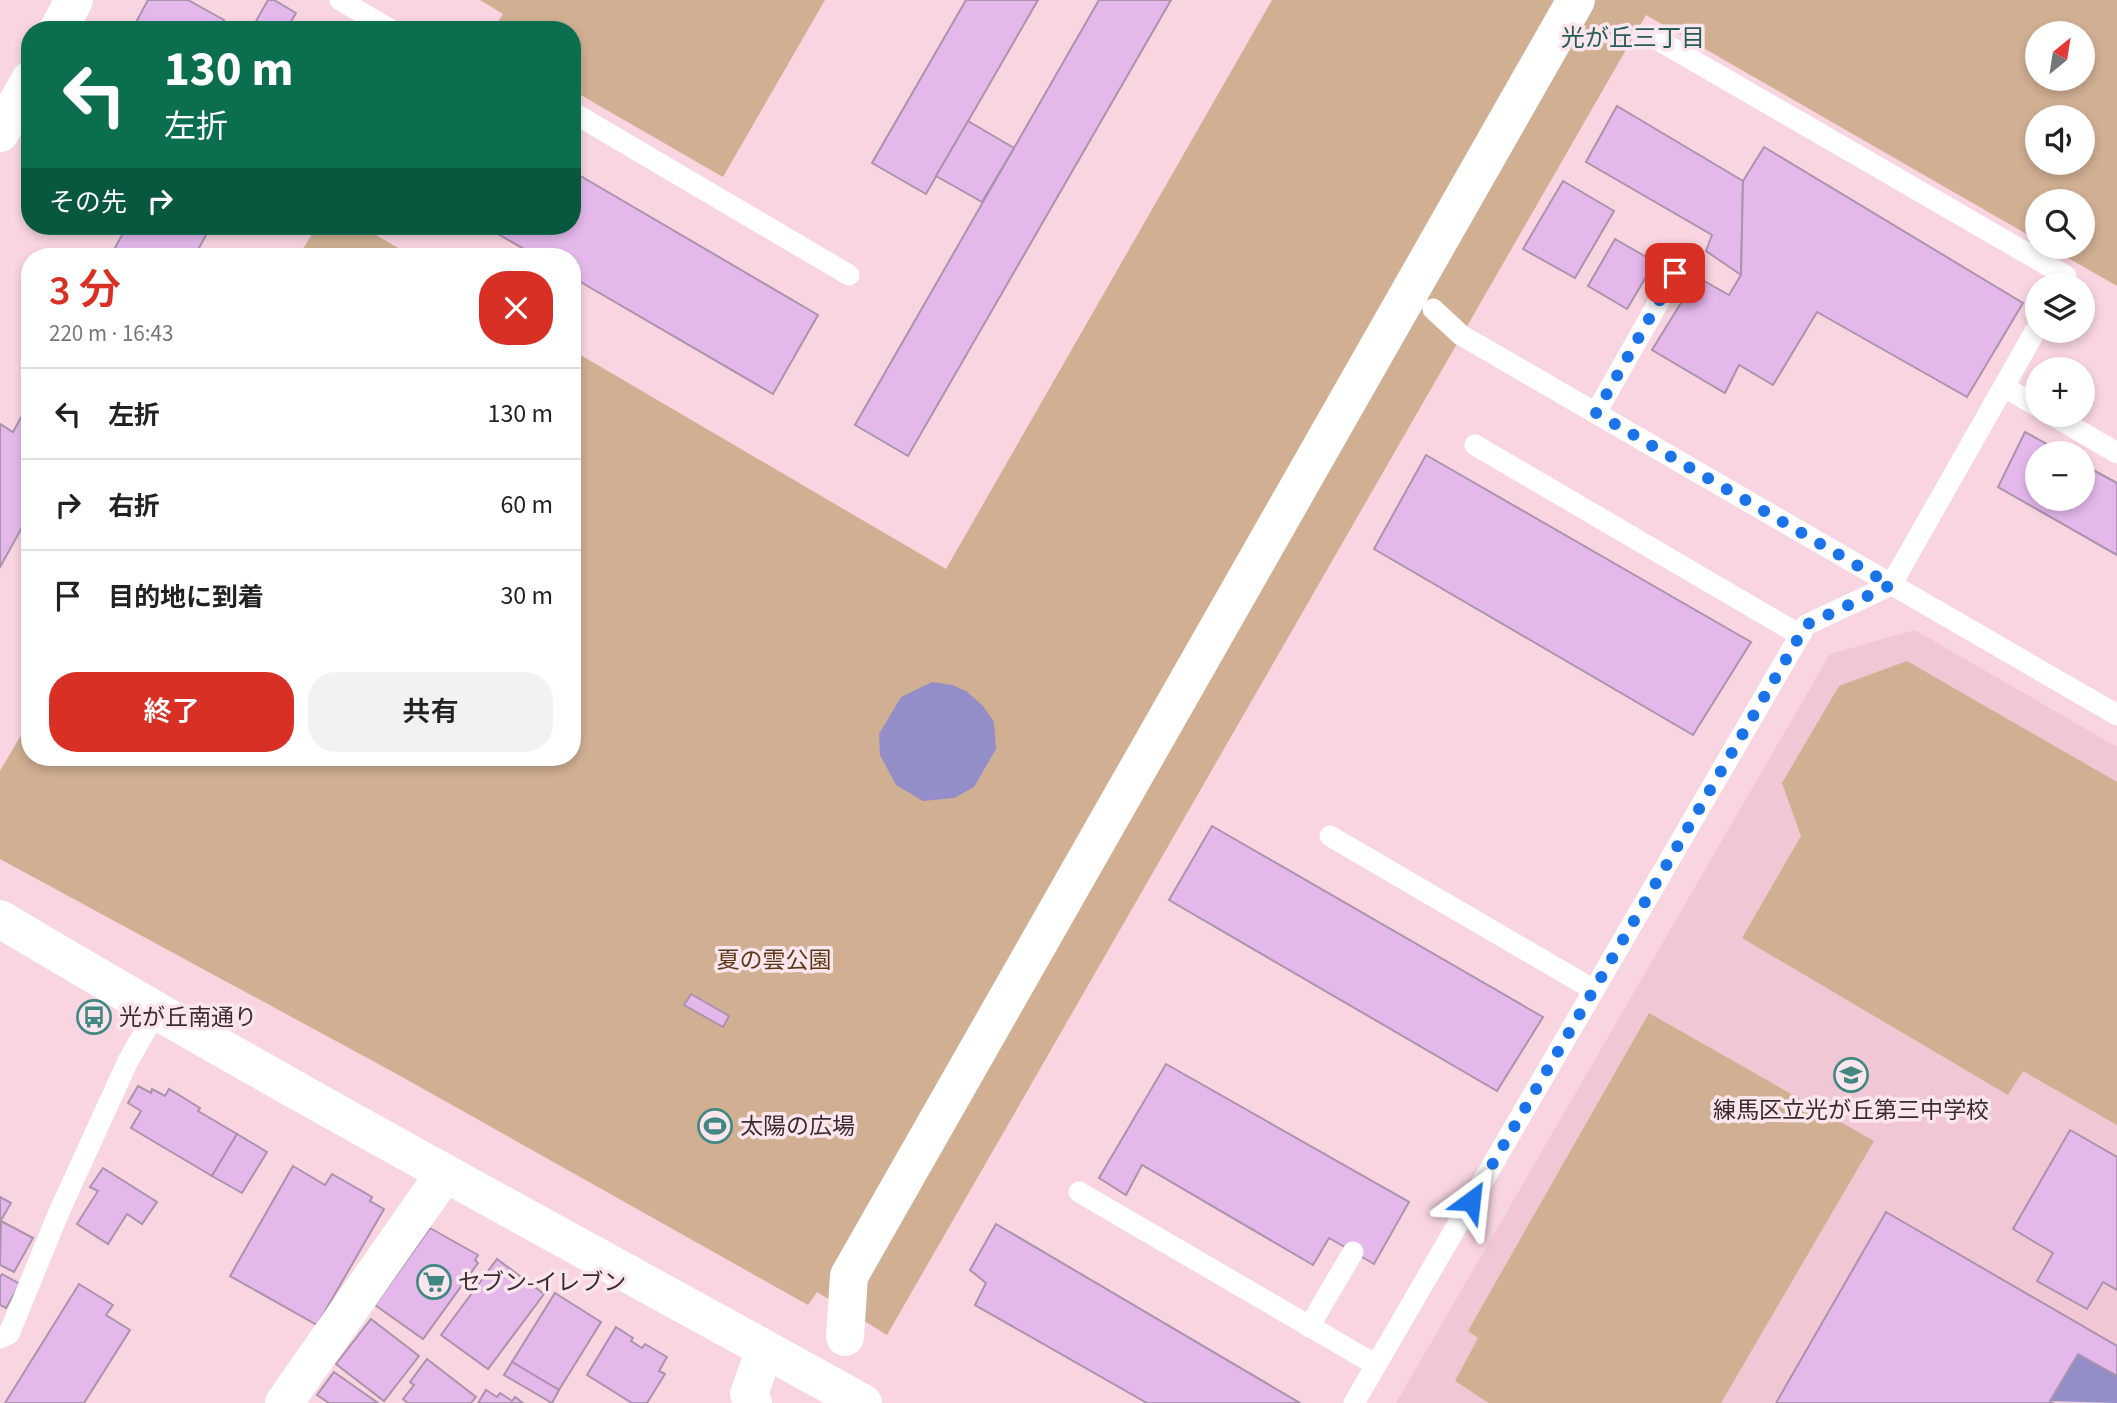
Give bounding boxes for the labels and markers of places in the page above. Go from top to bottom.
pin [1645,243,1705,303]
bus stop icon: 光が丘南通り [75,998,113,1036]
place label: 光が丘南通り [119,1001,257,1034]
school or university icon: 練馬区立光が丘第三中学校 [1832,1056,1870,1094]
place label: 練馬区立光が丘第三中学校 [1713,1094,1989,1127]
sports icon: 太陽の広場 [696,1107,734,1145]
place label: 太陽の広場 [740,1110,855,1143]
supermarket icon: セブン-イレブン [415,1263,453,1301]
place label: セブン-イレブン [458,1266,626,1299]

